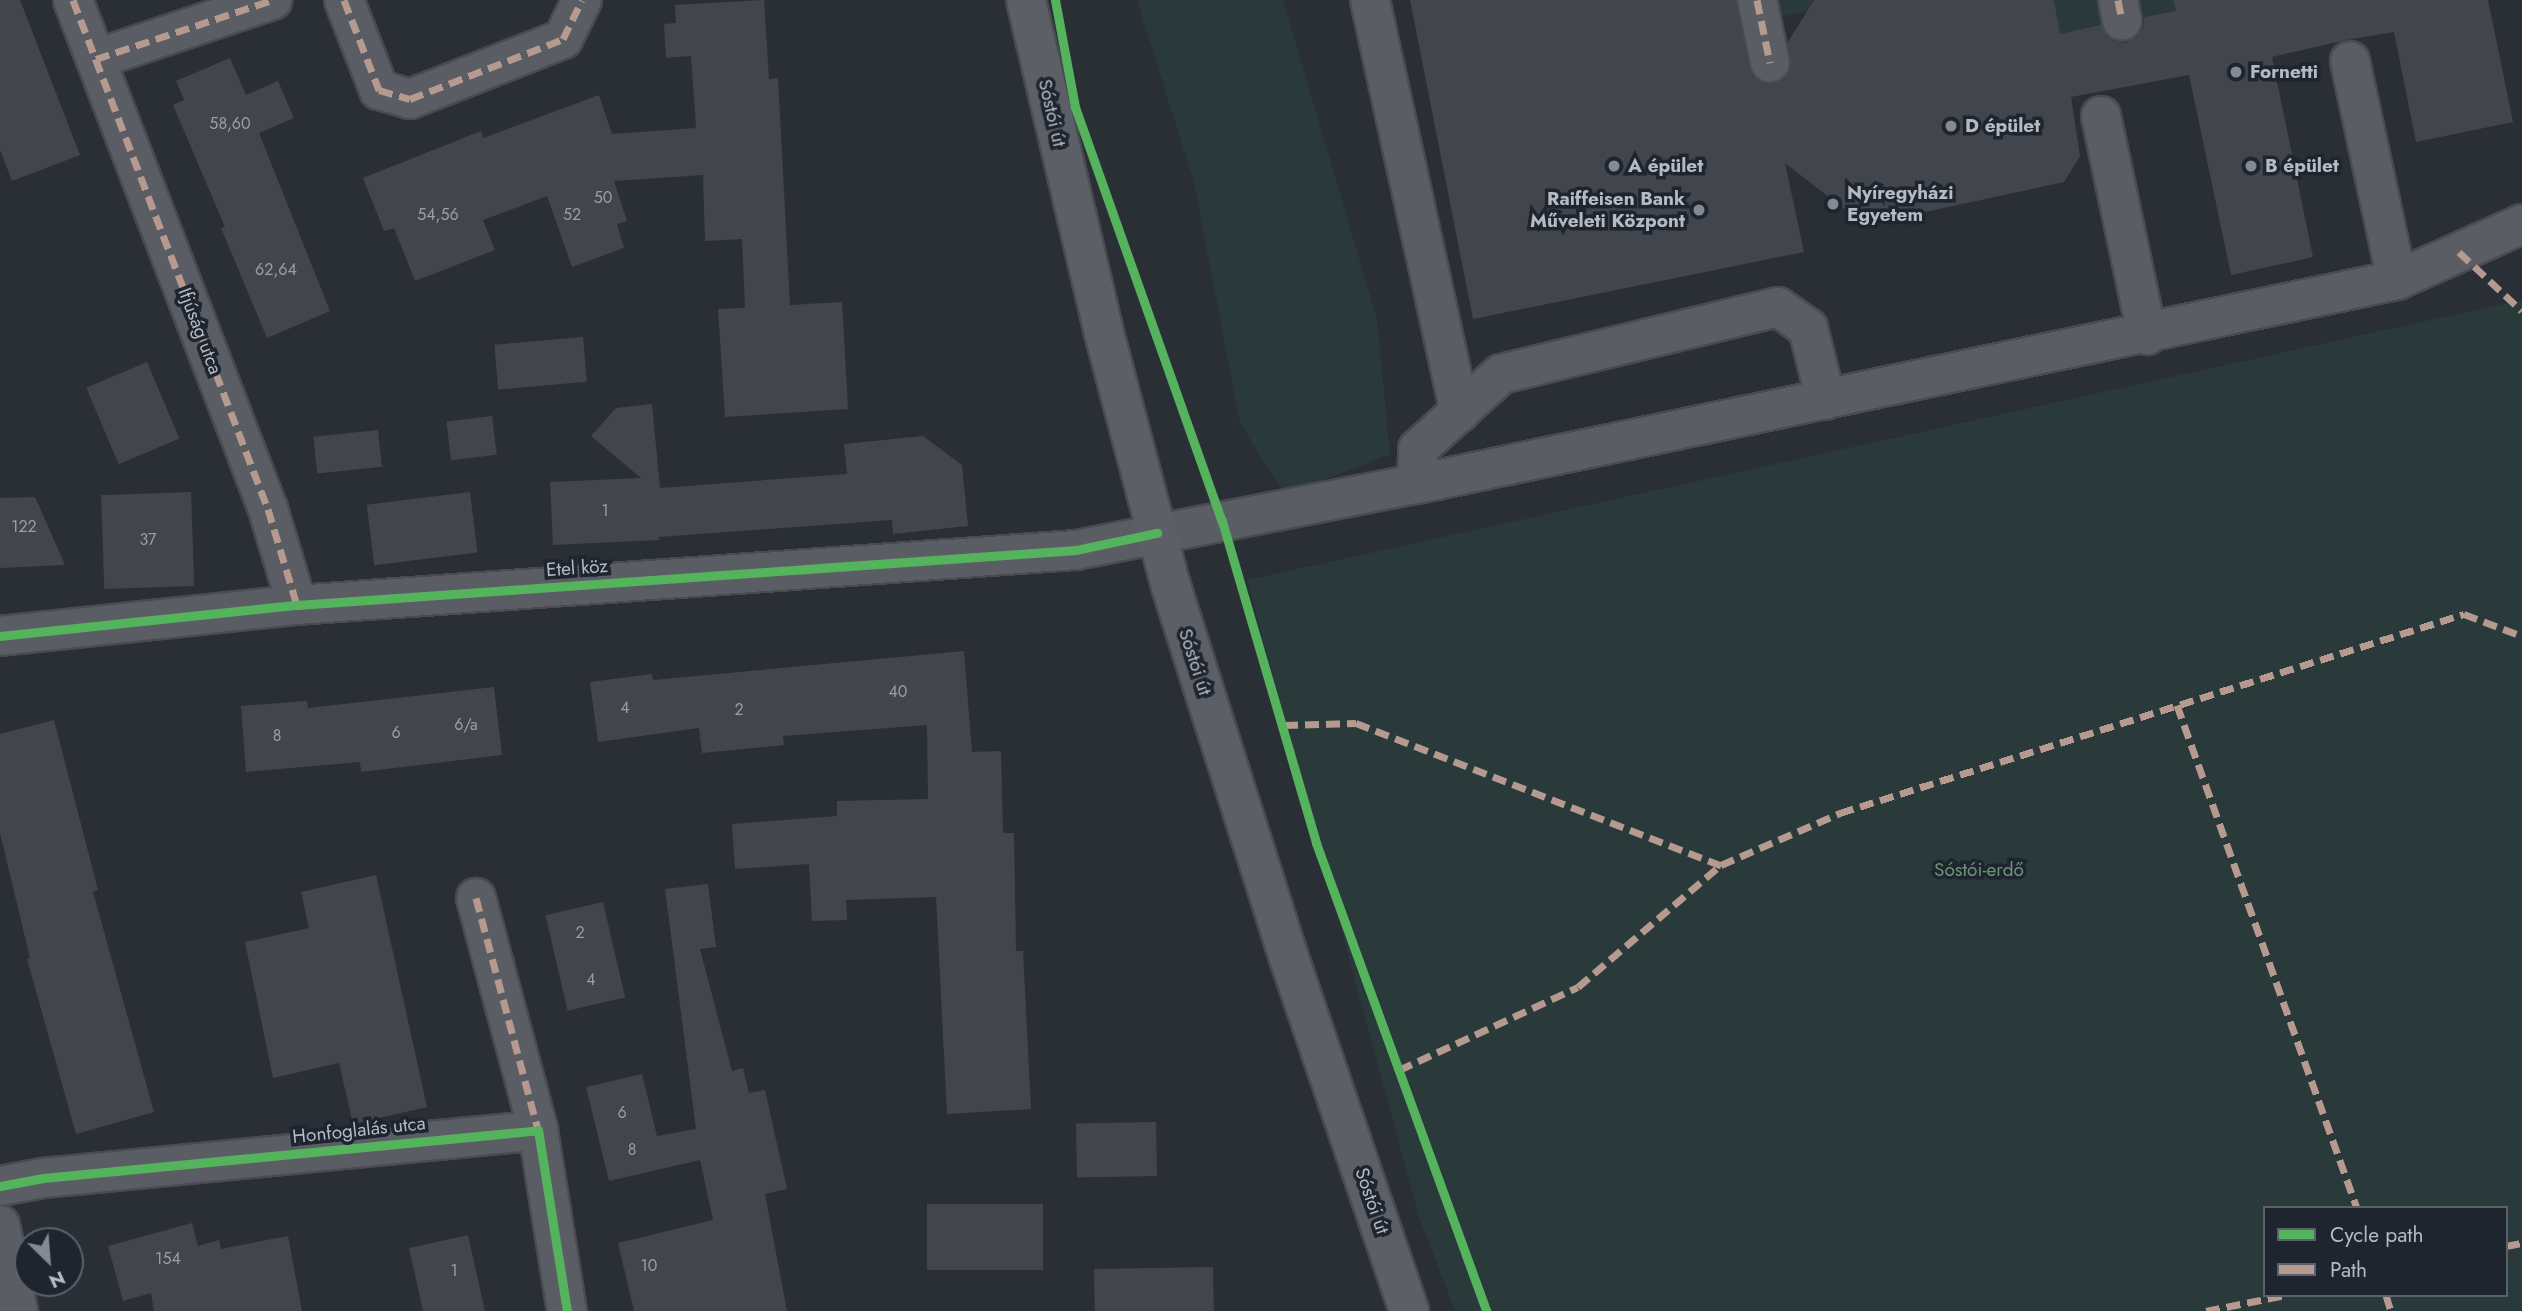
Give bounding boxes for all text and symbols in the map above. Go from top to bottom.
place label: Fornetti [2250,61,2318,83]
marker: Fornetti [2228,64,2244,80]
street label: Sóstói út [1033,77,1071,149]
house number: 58,60 [209,114,251,134]
place label: D épület [1965,115,2040,137]
marker: D épület [1943,118,1959,134]
place label: A épület [1628,155,1703,177]
place label: B épület [2265,155,2339,177]
marker: A épület [1606,158,1622,174]
marker: B épület [2243,158,2259,174]
place label: Nyíregyházi Egyetem [1847,182,1953,226]
house number: 50 [594,188,612,208]
place label: Raiffeisen Bank Műveleti Központ [1530,188,1685,232]
marker: Nyíregyházi Egyetem [1825,196,1841,212]
marker: Raiffeisen Bank Műveleti Központ [1691,202,1707,218]
house number: 54,56 [417,205,459,225]
house number: 52 [563,205,581,225]
house number: 62,64 [255,260,297,280]
street label: Ifjúság utca [173,284,227,378]
house number: 1 [601,501,609,521]
house number: 122 [11,517,37,537]
house number: 37 [140,530,156,550]
street label: Etel köz [545,554,609,582]
street label: Sóstói út [1174,626,1216,698]
house number: 40 [889,682,907,702]
house number: 4 [620,698,630,718]
house number: 2 [734,700,744,720]
house number: 6/a [454,715,478,735]
house number: 6 [391,723,401,743]
house number: 8 [273,726,281,746]
park label: Sóstói-erdő [1934,859,2024,881]
house number: 2 [575,923,585,943]
house number: 4 [586,970,596,990]
house number: 6 [617,1103,627,1123]
street label: Honfoglalás utca [291,1112,427,1148]
house number: 8 [628,1140,636,1160]
street label: Sóstói út [1350,1165,1394,1237]
legend [2263,1206,2508,1297]
text: Cycle path [2330,1220,2423,1250]
north arrow [14,1227,84,1297]
house number: 154 [155,1249,181,1269]
text: Path [2330,1255,2367,1285]
house number: 10 [641,1256,657,1276]
house number: 1 [450,1261,458,1281]
text: N [45,1264,70,1295]

